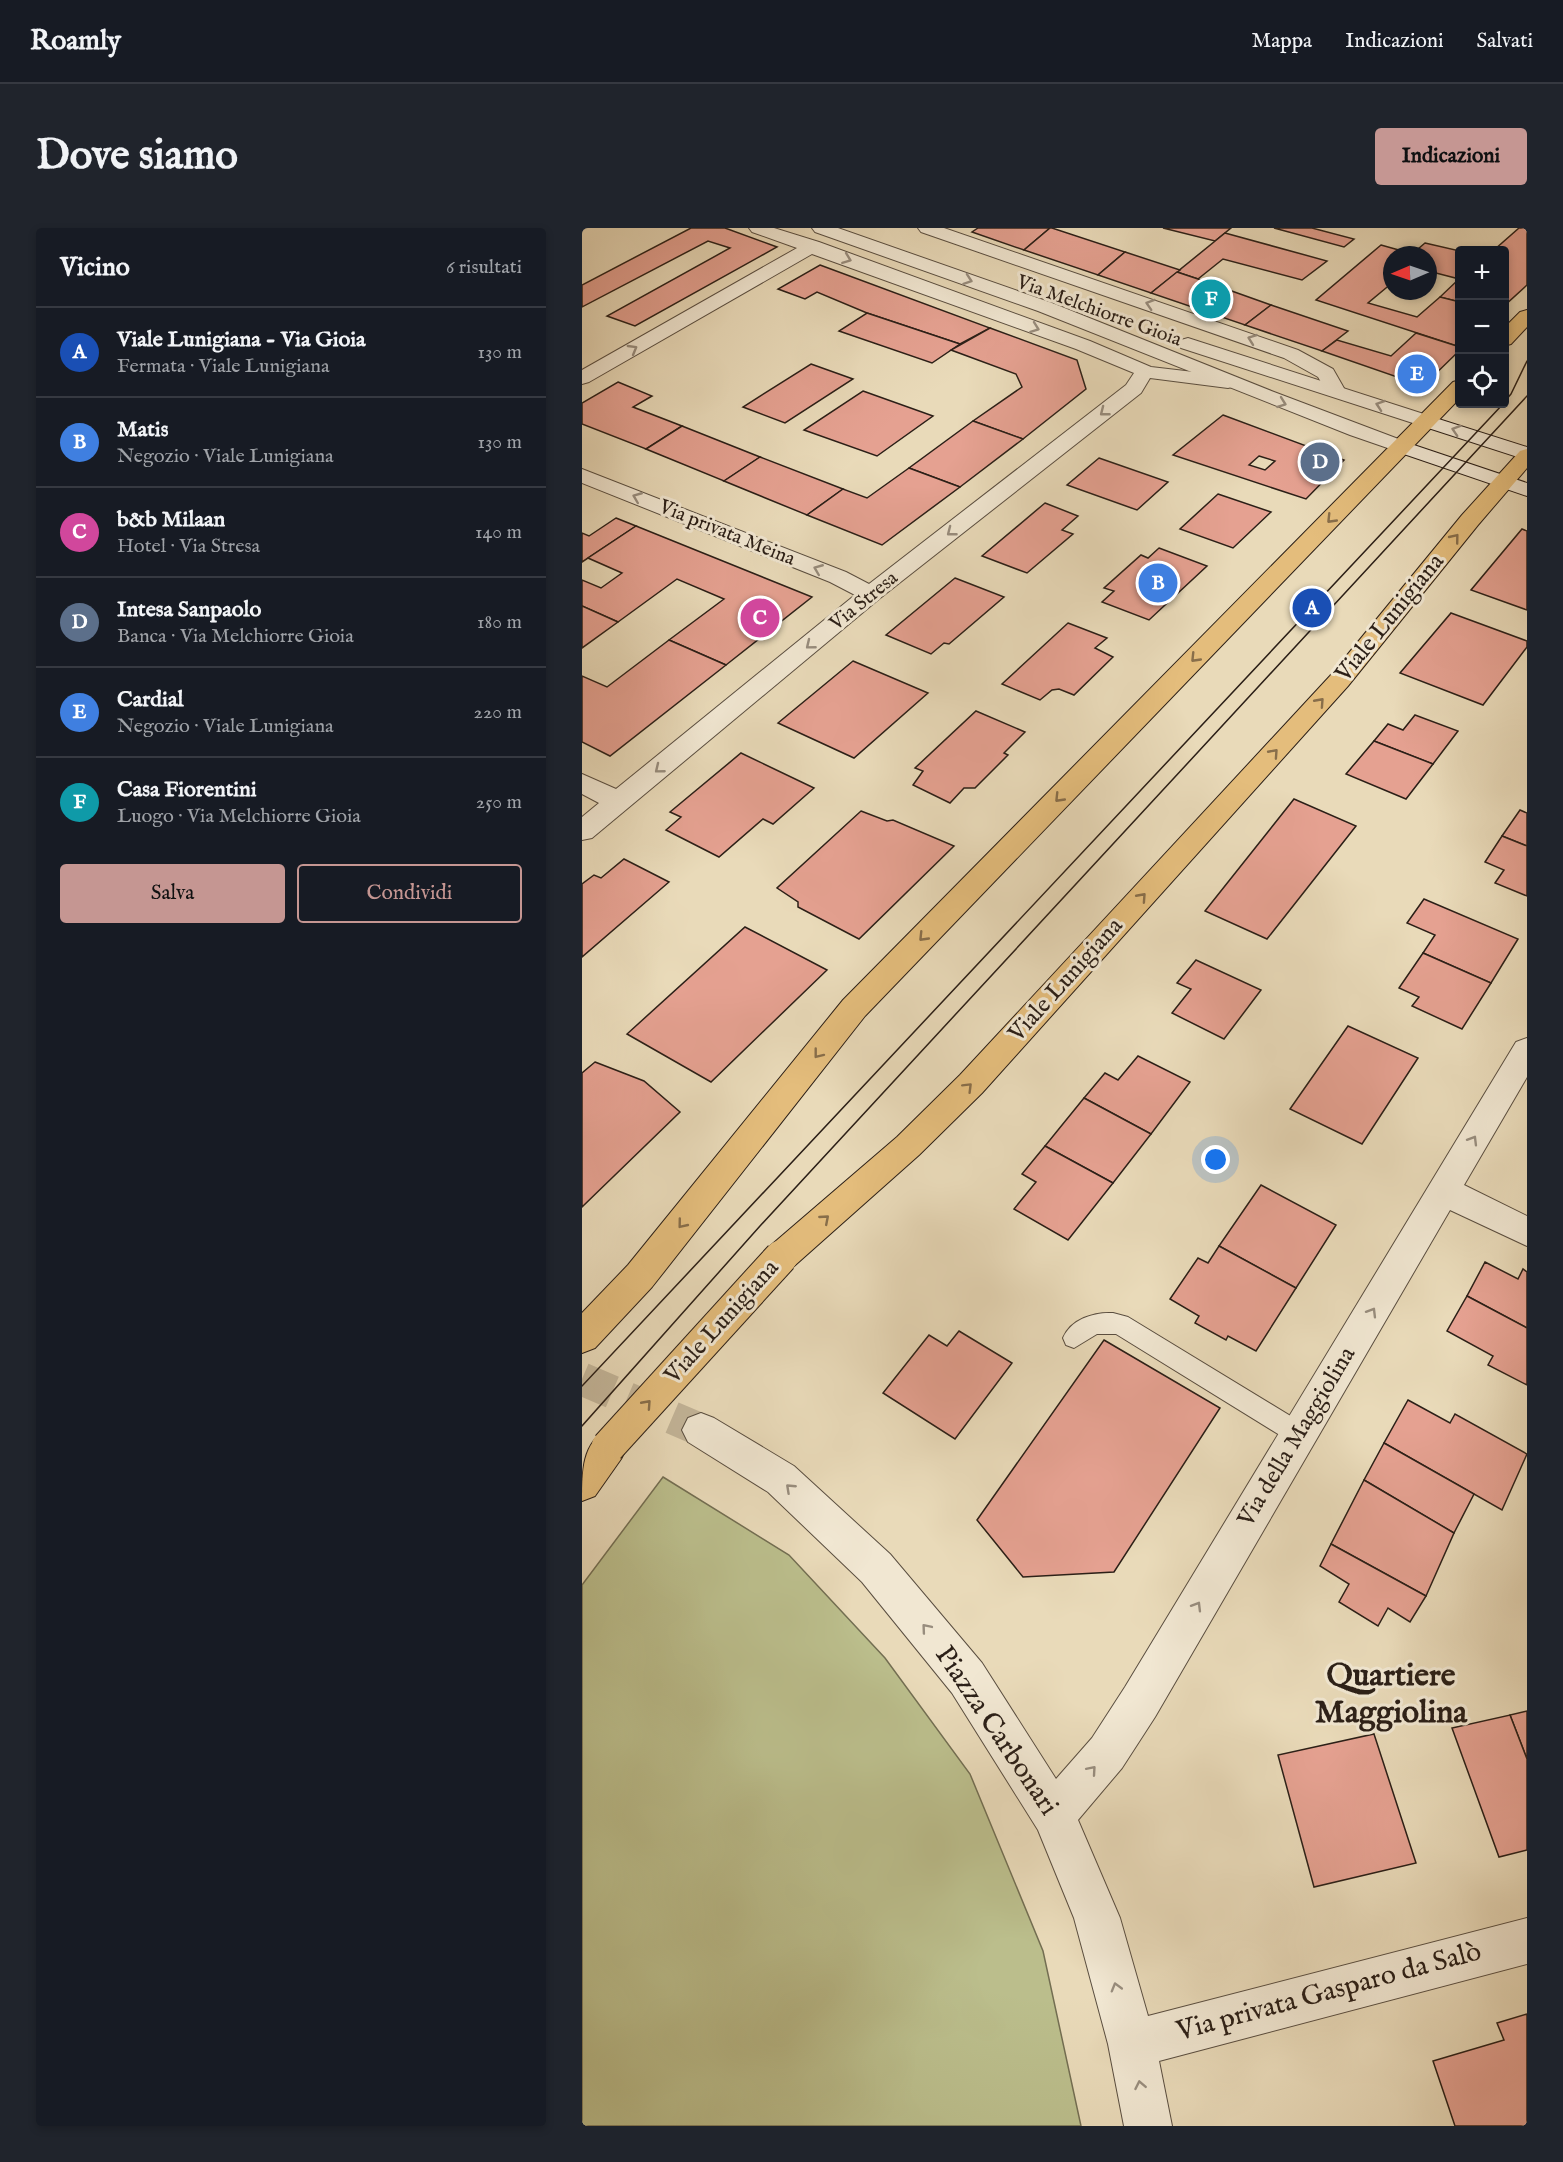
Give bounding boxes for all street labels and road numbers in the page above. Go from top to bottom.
street label: Via Melchiorre Gioia [1012,269,1185,353]
street label: Via privata Meina [654,494,799,572]
street label: Viale Lunigiana [1328,547,1452,689]
street label: Via Stresa [824,566,904,637]
street label: Viale Lunigiana [1001,911,1130,1049]
street label: Viale Lunigiana [657,1253,786,1391]
street label: Via della Maggiolina [1231,1341,1363,1534]
street label: Piazza Carbonari [926,1640,1066,1822]
street label: Via privata Gasparo da Salò [1172,1934,1485,2050]

